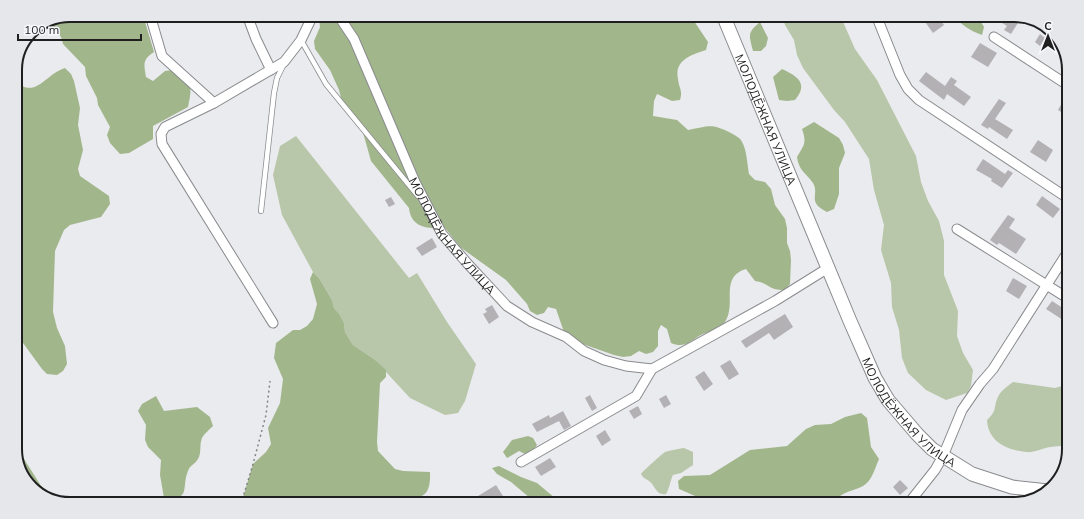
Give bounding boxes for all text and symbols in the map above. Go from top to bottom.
scale bar [18,16,141,42]
north arrow [1028,16,1068,56]
text: С [1044,19,1052,33]
text: 100 m [24,22,59,37]
street label: МОЛОДЁЖНАЯ УЛИЦА [732,52,800,187]
street label: МОЛОДЁЖНАЯ УЛИЦА [406,175,499,297]
street label: МОЛОДЁЖНАЯ УЛИЦА [859,355,959,470]

